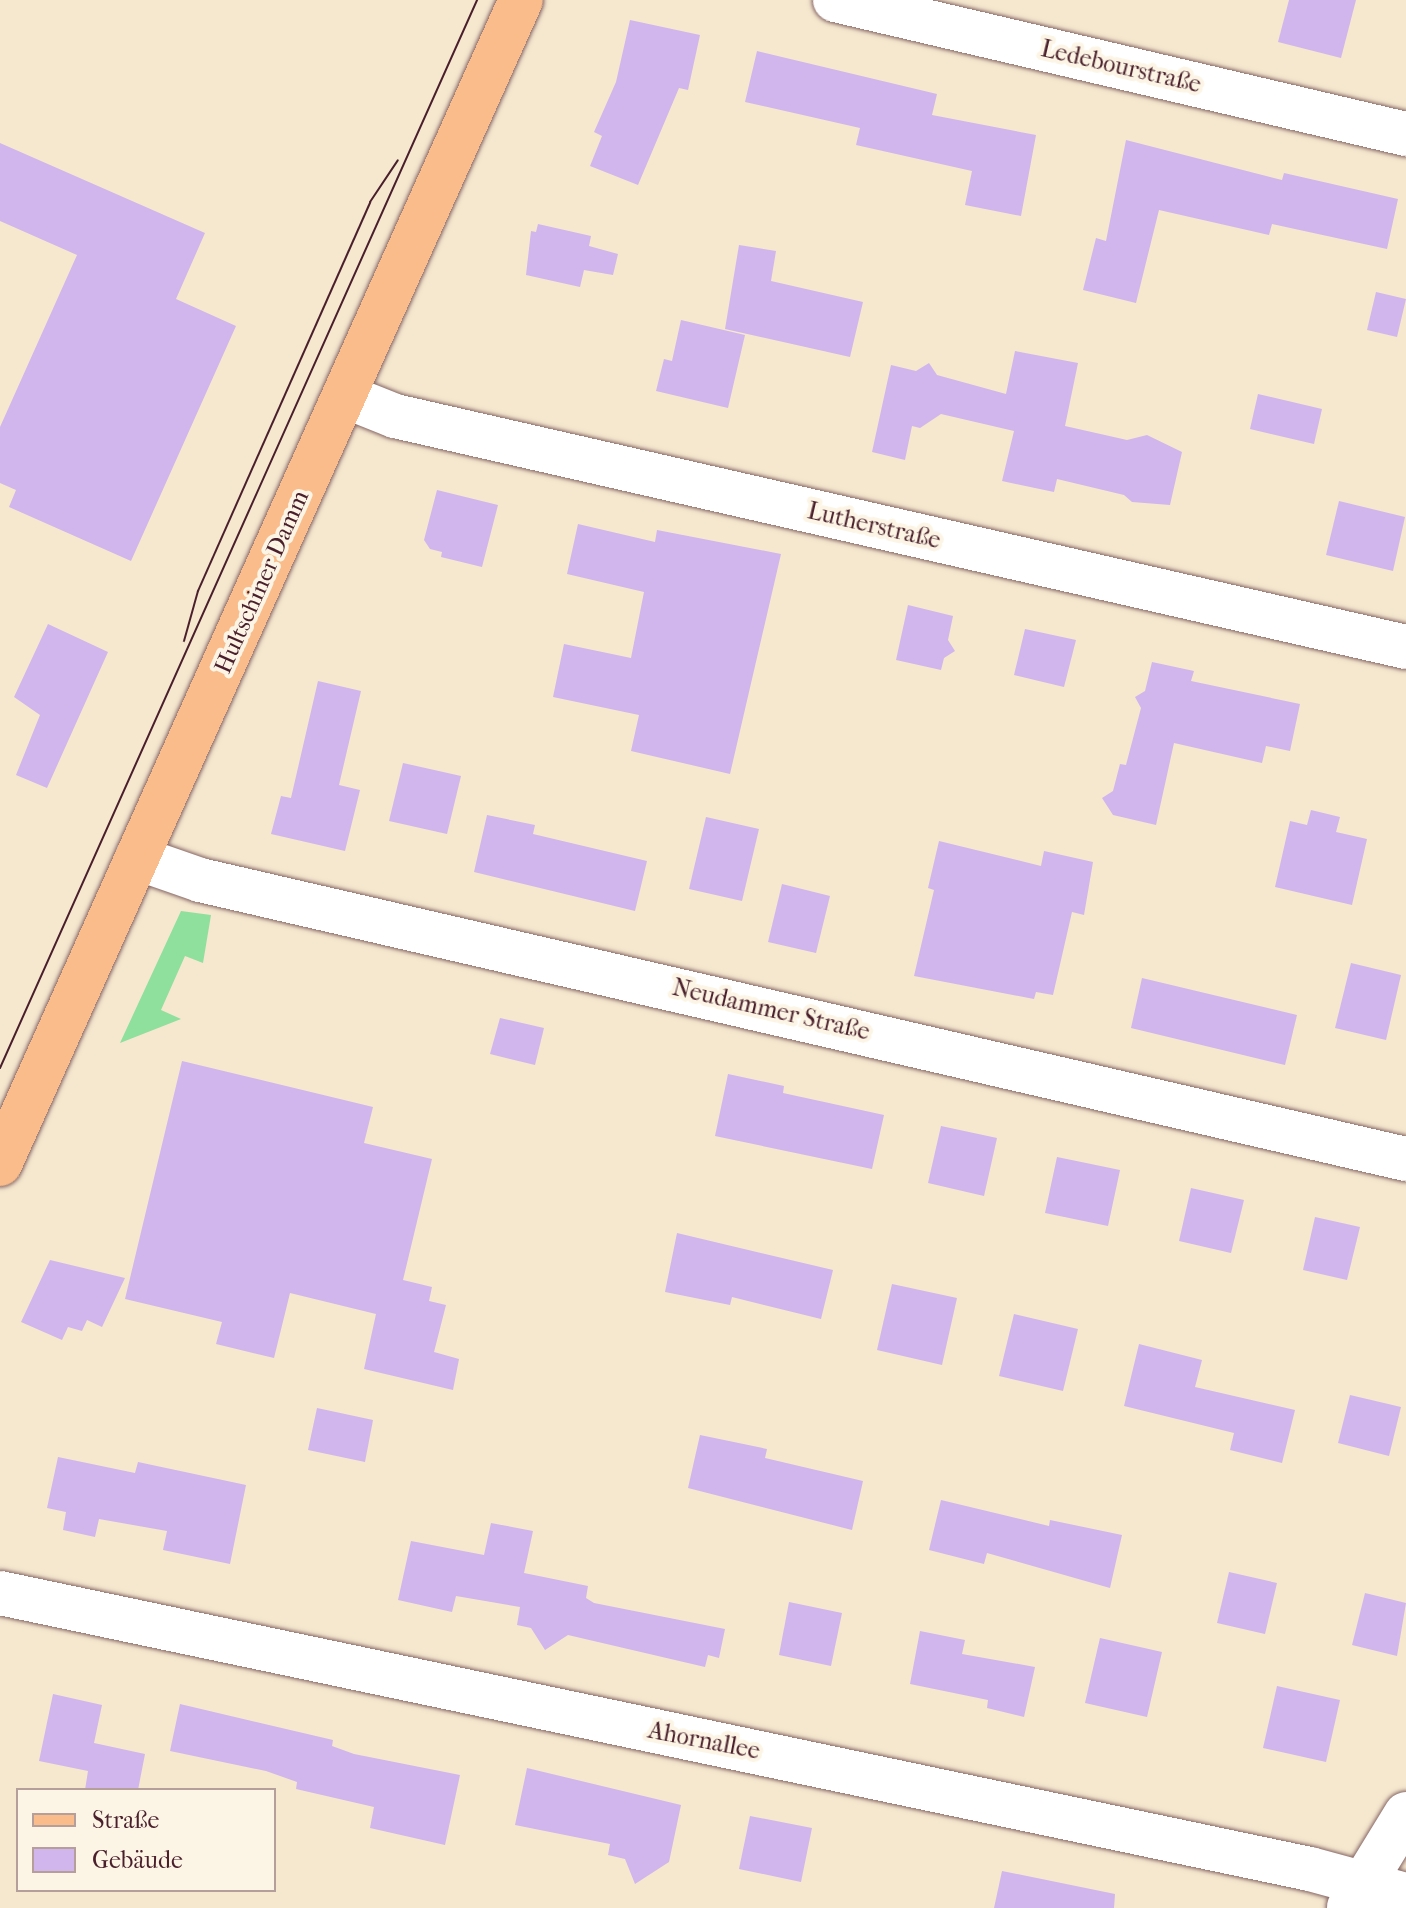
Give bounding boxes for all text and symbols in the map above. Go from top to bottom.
street label: Ledebourstraße [1038,35,1204,99]
street label: Hultschiner Damm [209,486,315,678]
street label: Lutherstraße [805,497,943,555]
street label: Neudammer Straße [670,973,872,1047]
street label: Ahornallee [646,1716,762,1766]
legend [16,1788,276,1892]
text: Straße [92,1806,159,1834]
text: Gebäude [92,1846,183,1874]

